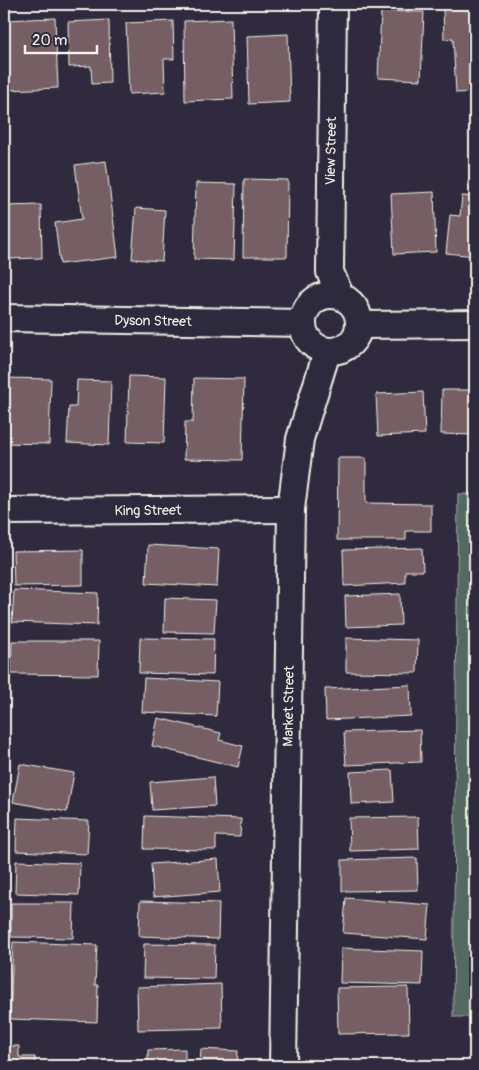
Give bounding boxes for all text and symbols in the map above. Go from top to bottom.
scale bar [25,22,98,54]
text: 20 m [32,31,67,50]
street label: View Street [322,116,340,185]
street label: Dyson Street [114,311,192,330]
street label: King Street [115,501,182,519]
street label: Market Street [279,665,297,747]

